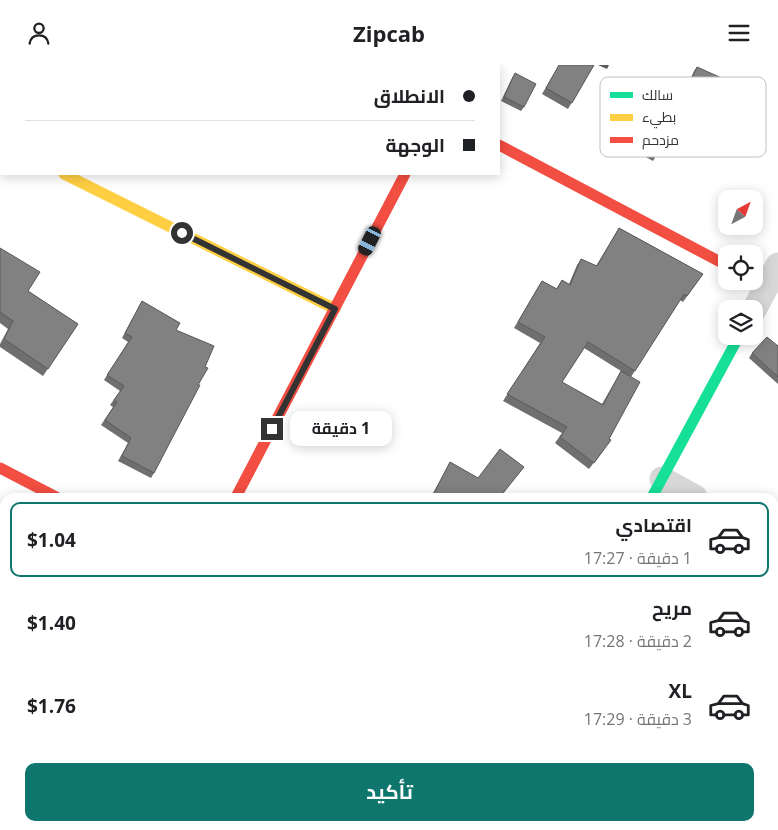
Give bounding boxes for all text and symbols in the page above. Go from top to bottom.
text: Zipcab [353,18,425,48]
icon: person [25,19,53,47]
icon: menu [725,19,753,47]
legend [600,77,766,157]
text: الانطلاق [374,83,445,109]
text: سالك [642,85,673,104]
text: بطيء [642,107,676,129]
text: مزدحم [642,130,679,150]
text: الوجهة [385,132,445,158]
north arrow [718,190,762,235]
map controls [718,190,763,345]
route start [171,222,193,244]
car [356,224,383,258]
button: locate [718,245,763,290]
button: layers [718,300,763,345]
callout: 1 دقيقة [290,411,392,447]
text: 1 دقيقة [312,417,370,439]
route end [261,418,283,440]
text: اقتصادي [616,512,692,538]
icon: car [707,517,752,562]
text: $1.04 [27,527,76,553]
text: 1 دقيقة · 17:27 [584,547,692,569]
text: مريح [652,595,692,621]
icon: car [707,600,752,645]
text: $1.40 [27,610,76,636]
text: 2 دقيقة · 17:28 [584,630,692,652]
text: XL [669,678,692,704]
icon: car [707,683,752,728]
text: $1.76 [27,693,76,719]
text: 3 دقيقة · 17:29 [584,708,692,730]
button: تأكيد [25,763,754,821]

